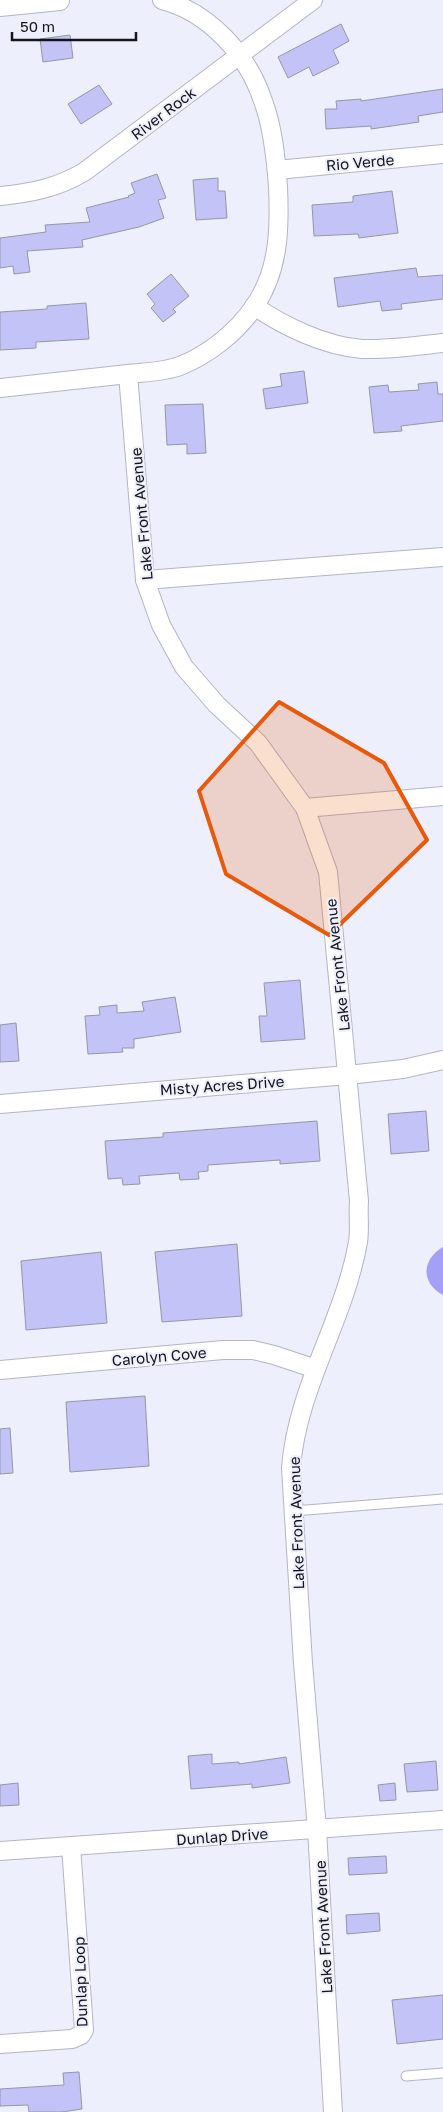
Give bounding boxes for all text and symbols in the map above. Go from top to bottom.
scale bar [12,10,136,42]
text: 50 m [20,17,55,35]
street label: River Rock [127,83,199,143]
street label: Rio Verde [325,150,395,174]
street label: Lake Front Avenue [126,447,156,581]
street label: Lake Front Avenue [321,898,353,1032]
street label: Misty Acres Drive [159,1072,285,1098]
street label: Carolyn Cove [111,1343,207,1369]
street label: Lake Front Avenue [285,1456,307,1590]
street label: Dunlap Drive [175,1824,269,1848]
street label: Lake Front Avenue [311,1860,335,1994]
street label: Dunlap Loop [69,1936,91,2028]

